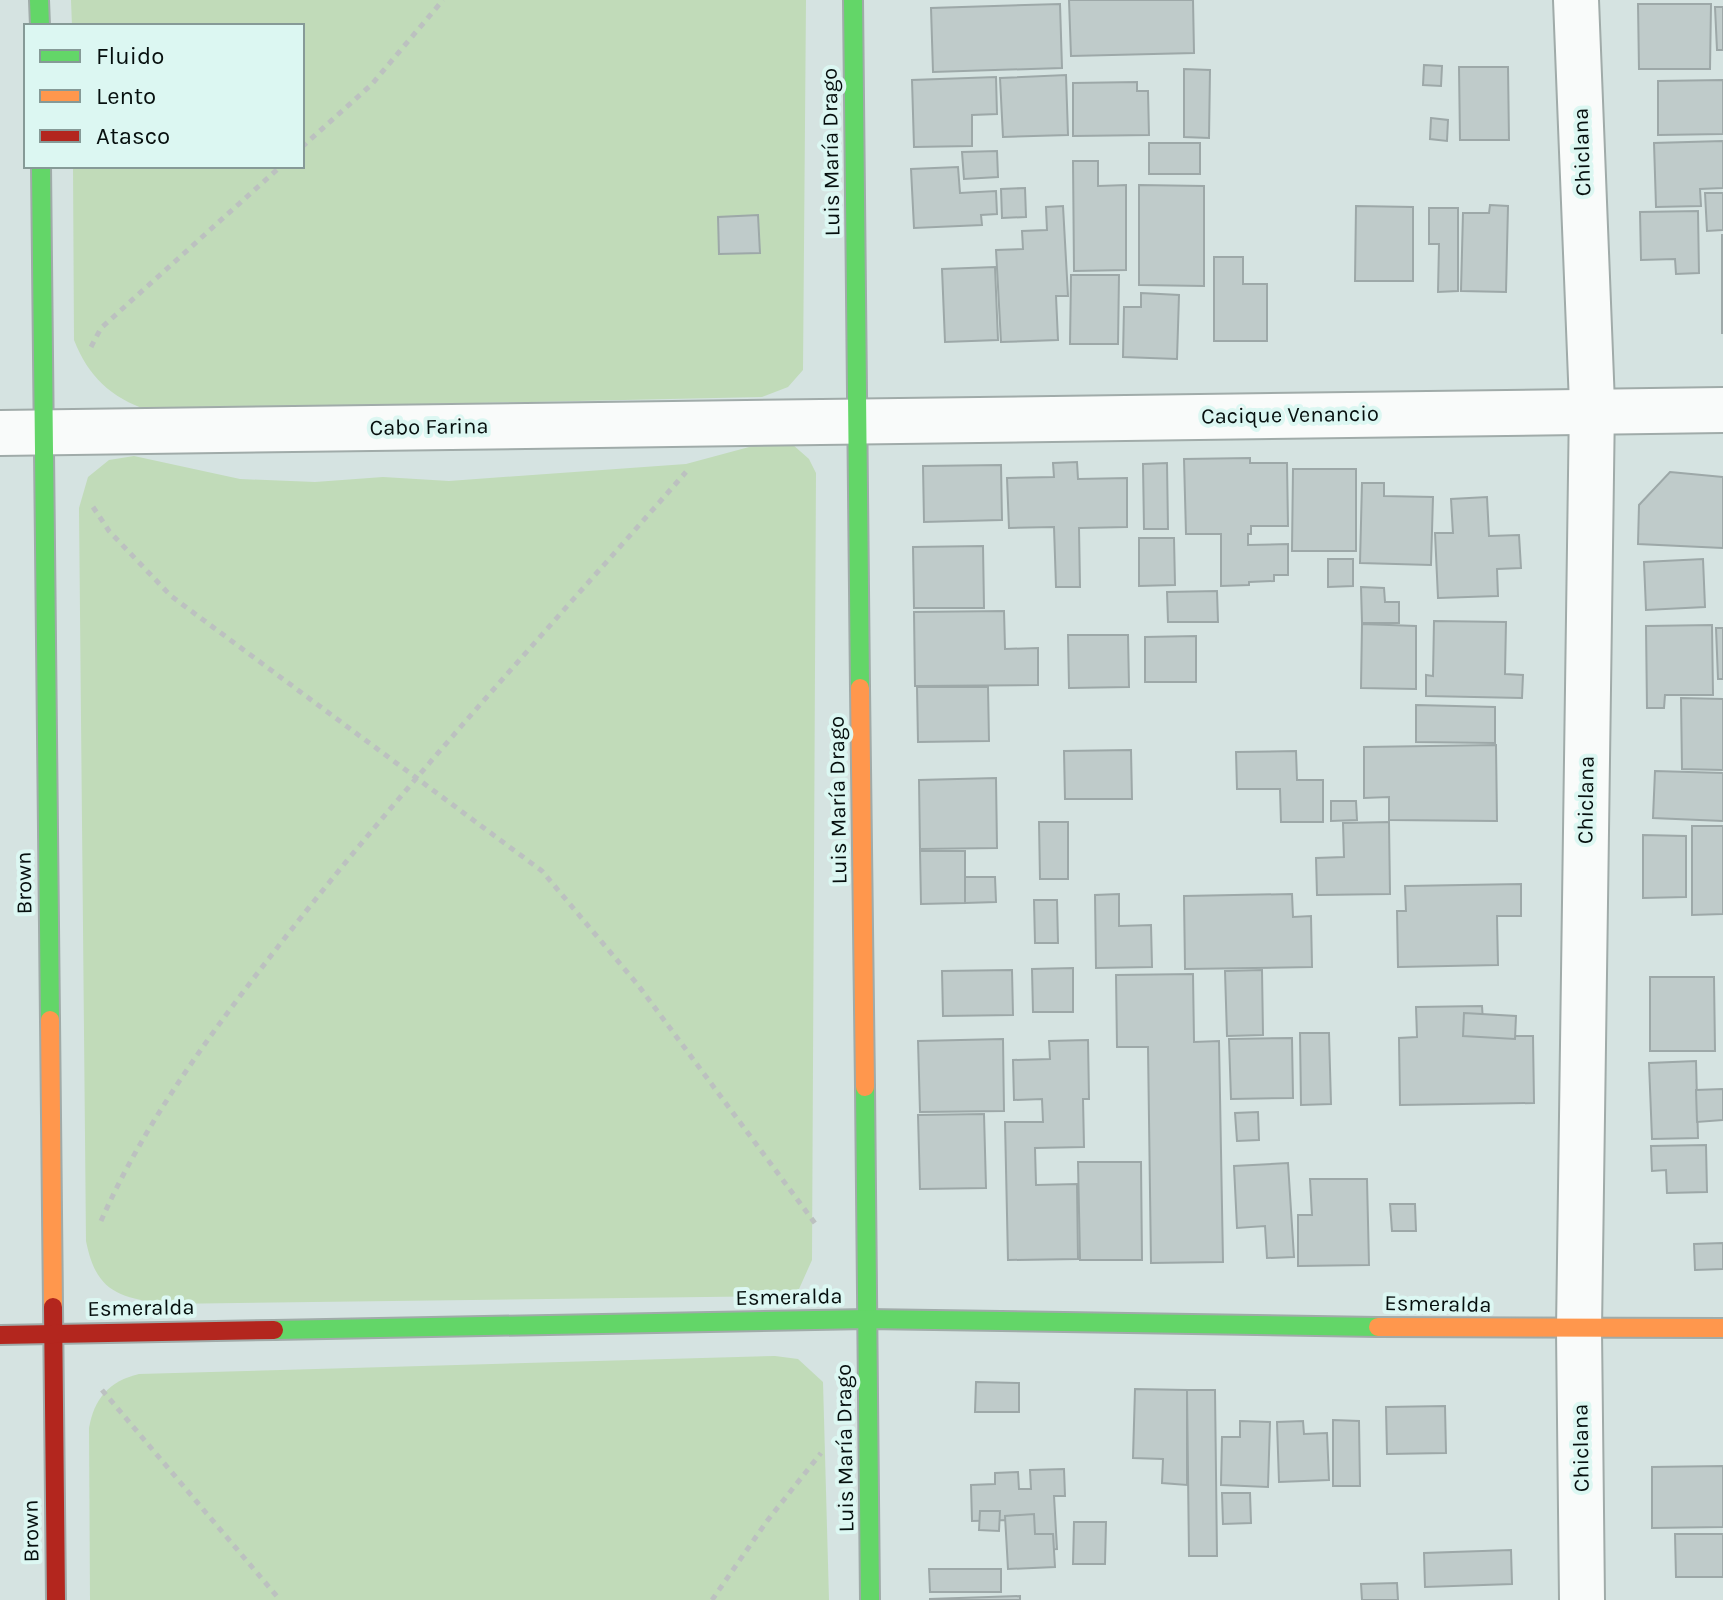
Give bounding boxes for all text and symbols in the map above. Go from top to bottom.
legend [24,24,304,168]
text: Fluido [96,42,164,70]
street label: Luis María Drago [817,67,845,237]
text: Lento [96,82,156,110]
street label: Chiclana [1567,107,1597,197]
text: Atasco [96,122,170,150]
street label: Cacique Venancio [1201,400,1379,430]
street label: Cabo Farina [369,413,489,441]
street label: Luis María Drago [824,715,852,885]
street label: Chiclana [1572,756,1600,844]
street label: Brown [10,851,38,915]
street label: Esmeralda [735,1283,843,1311]
street label: Esmeralda [1384,1290,1492,1318]
street label: Esmeralda [87,1294,195,1322]
street label: Luis María Drago [831,1363,859,1533]
street label: Chiclana [1567,1404,1595,1492]
street label: Brown [17,1499,45,1563]

